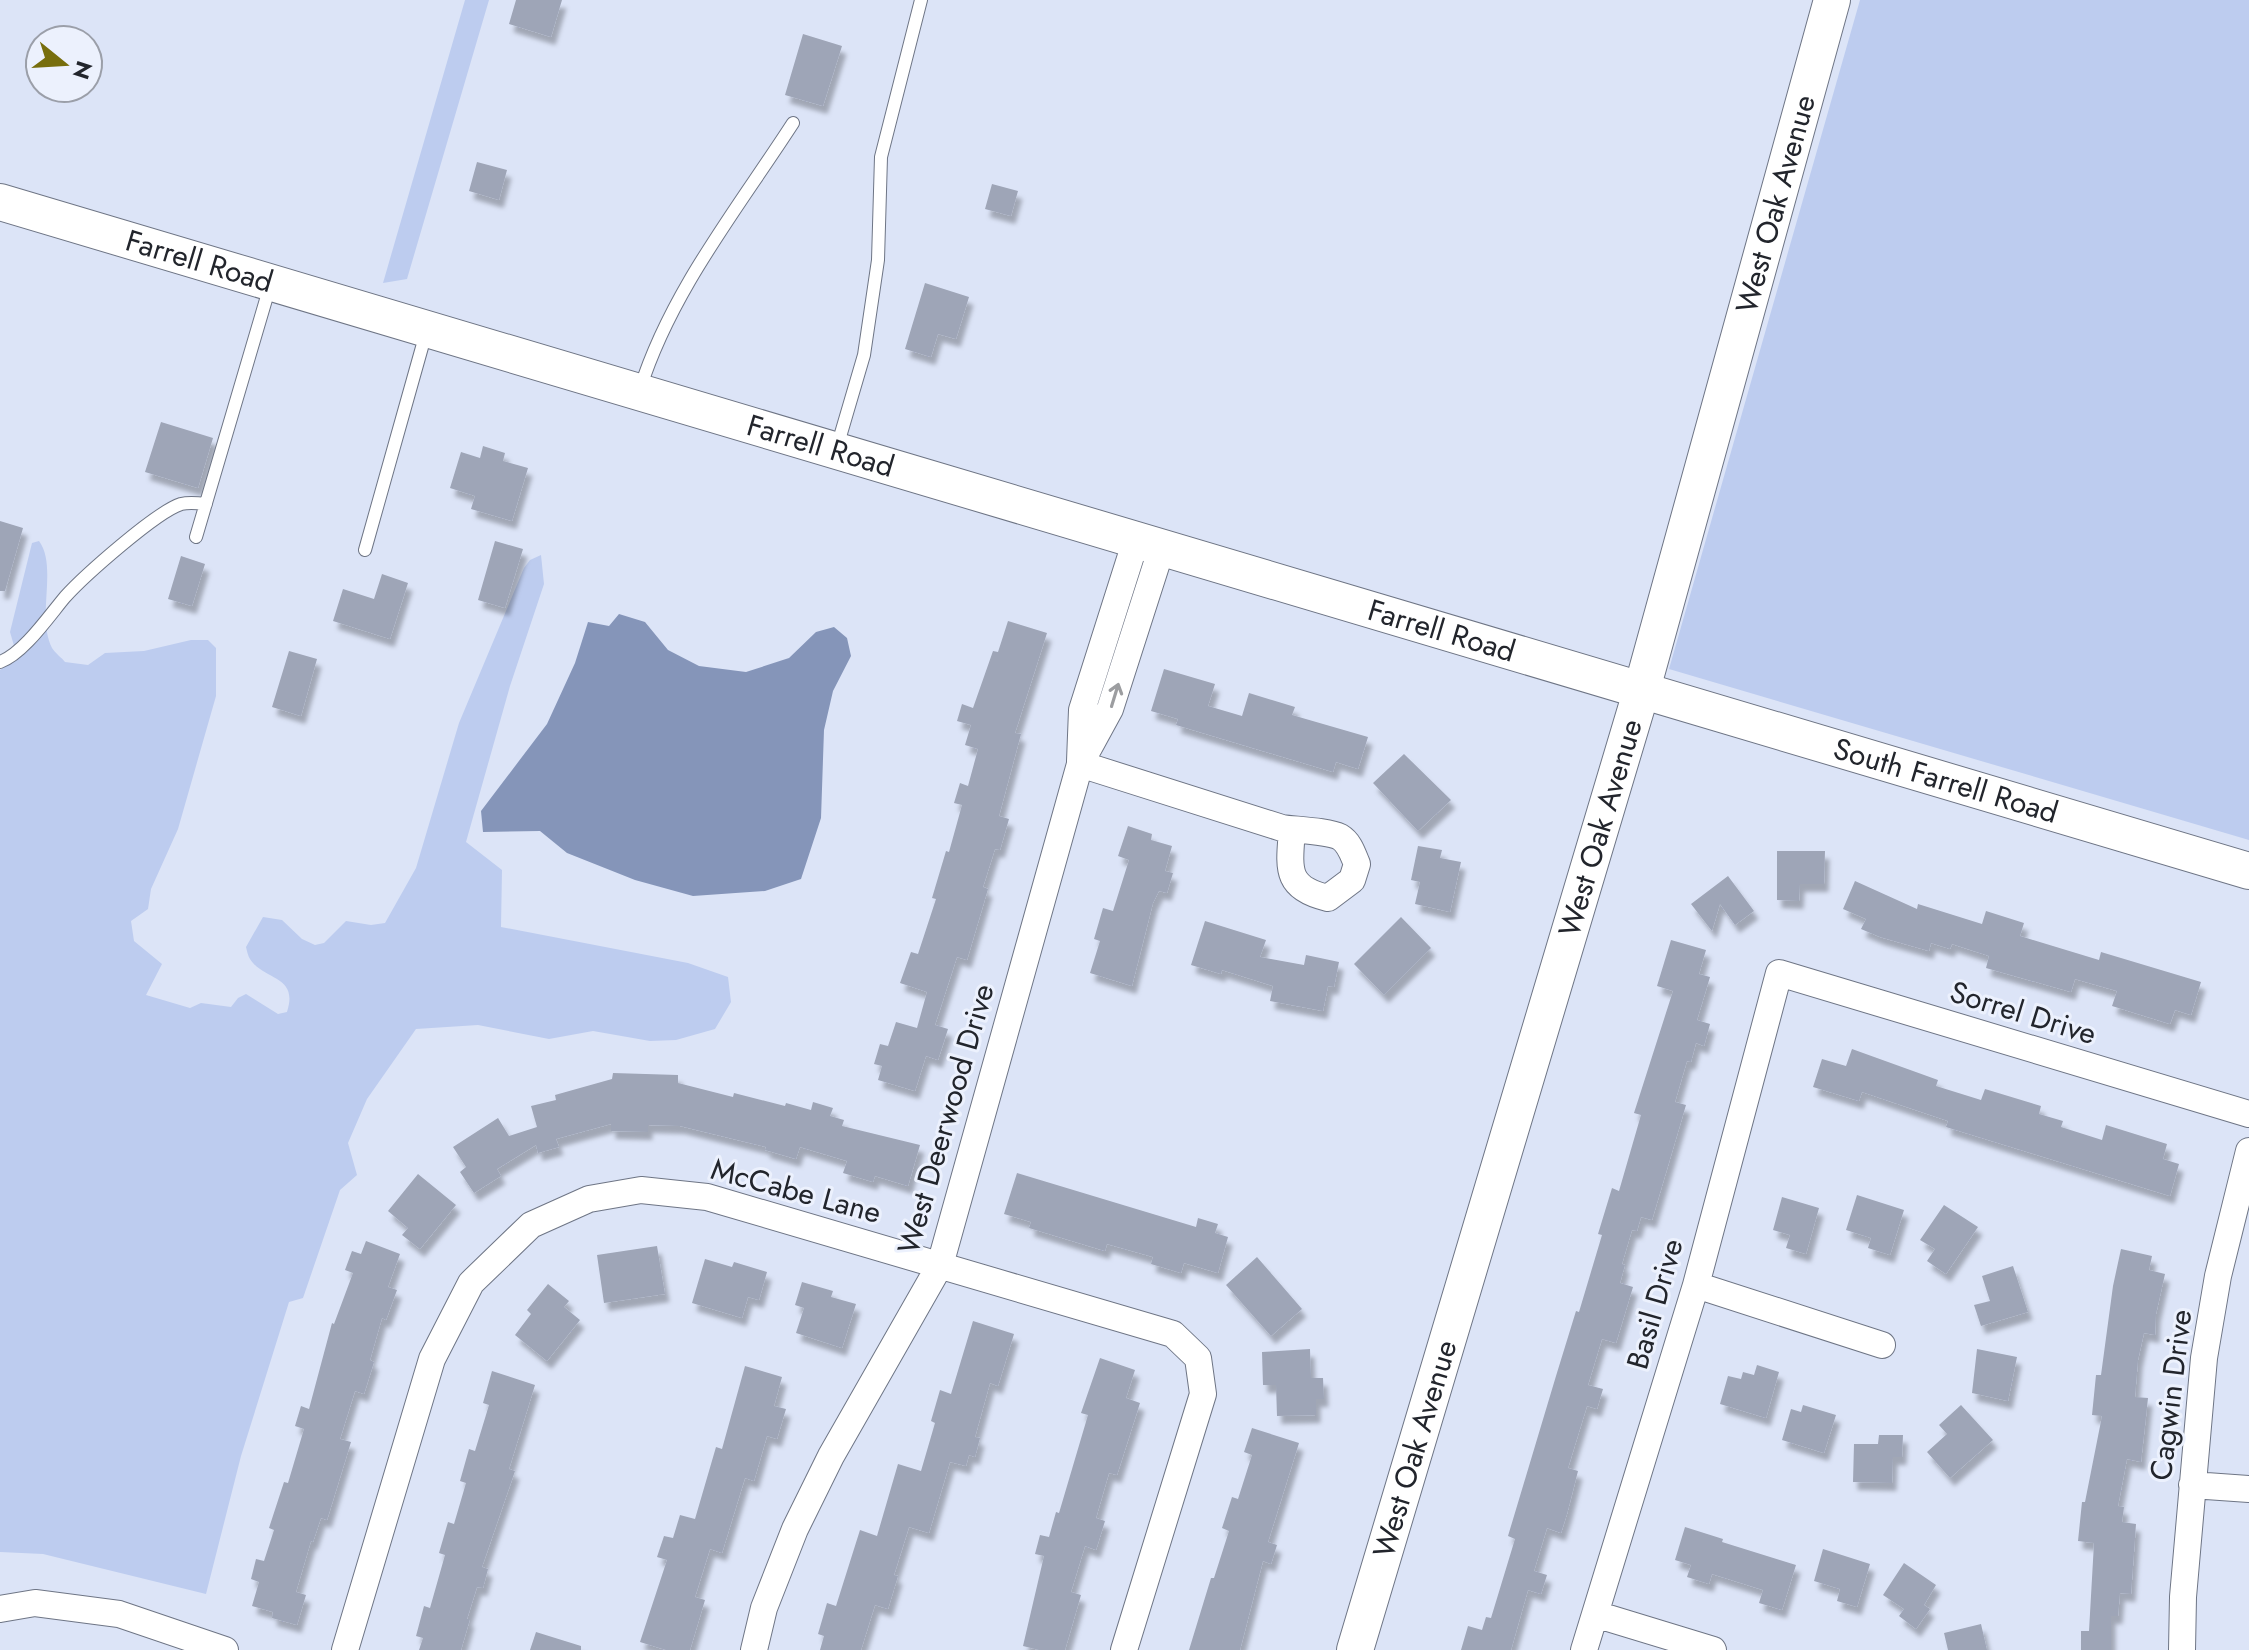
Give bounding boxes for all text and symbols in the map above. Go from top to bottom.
north arrow [24,24,104,104]
text: N [65,57,101,83]
street label: West Oak Avenue [1725,90,1826,318]
street label: Farrell Road [121,219,278,303]
street label: Farrell Road [742,403,899,488]
street label: Farrell Road [1363,588,1521,673]
one-way arrow [1108,682,1123,708]
street label: West Oak Avenue [1547,714,1653,942]
street label: South Farrell Road [1828,727,2063,834]
street label: Sorrel Drive [1945,970,2102,1055]
street label: West Deerwood Drive [886,979,1005,1259]
street label: McCabe Lane [706,1147,886,1234]
street label: Basil Drive [1615,1234,1694,1374]
street label: Cagwin Drive [2139,1307,2202,1483]
street label: West Oak Avenue [1362,1335,1467,1563]

